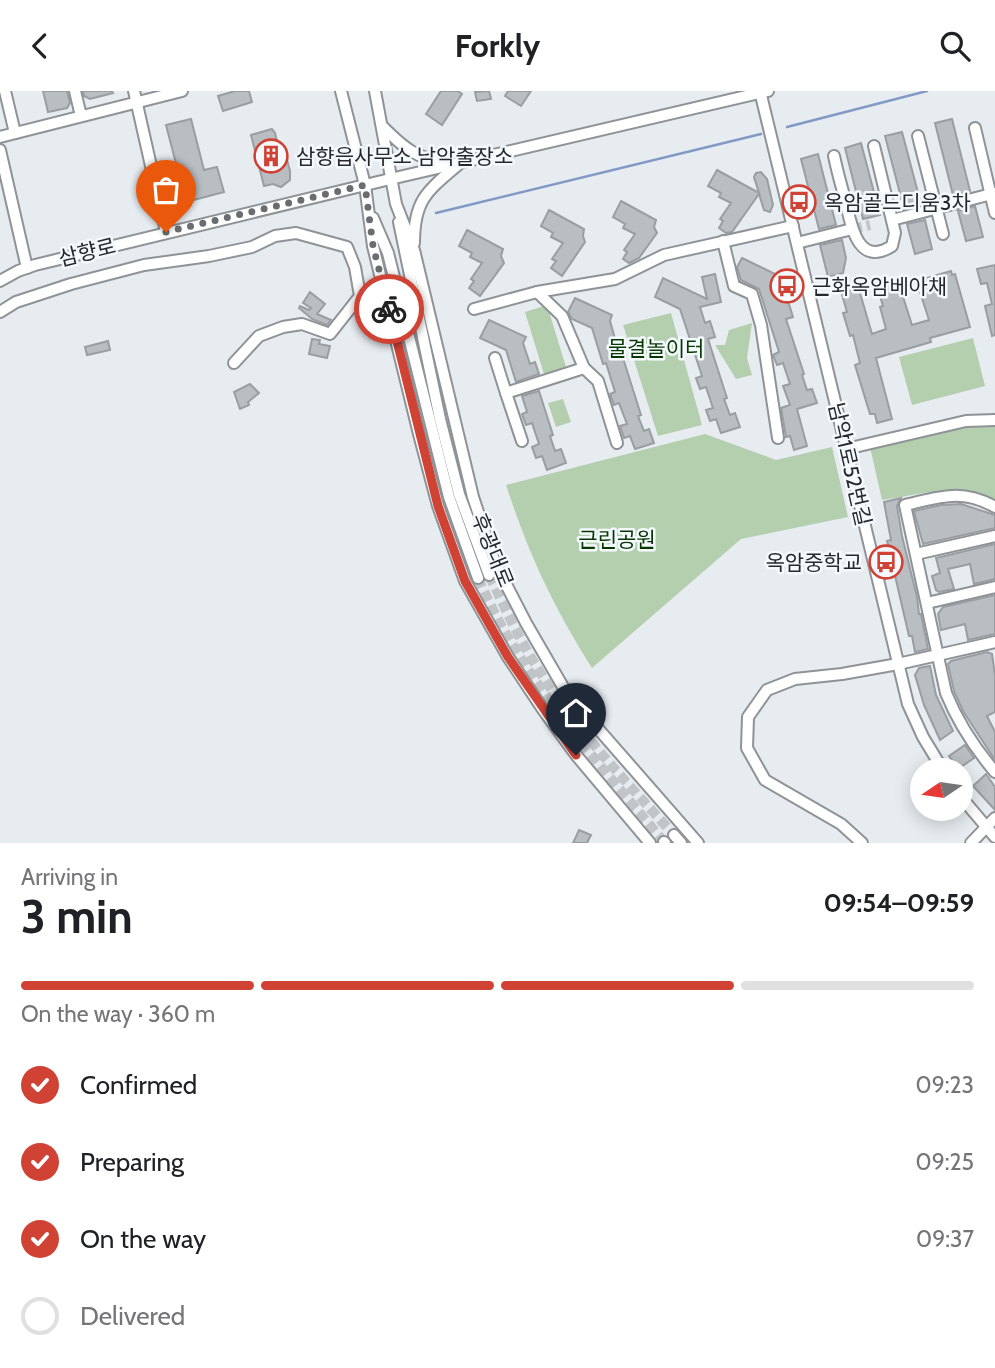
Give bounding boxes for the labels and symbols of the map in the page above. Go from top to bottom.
building icon: 삼향읍사무소 남악출장소 [252,137,290,175]
place label: 삼향읍사무소 남악출장소 [296,144,513,169]
pin [136,160,196,232]
bus stop icon: 옥암골드디움3차 [780,183,818,221]
place label: 옥암골드디움3차 [824,190,971,215]
street label: 삼향로 [56,233,118,271]
bus stop icon: 근화옥암베아채 [768,267,806,305]
courier [354,274,424,344]
place label: 근화옥암베아채 [812,274,947,299]
park label: 물결놀이터 [608,336,704,361]
street label: 남악1로52번길 [824,400,876,528]
street label: 후광대로 [467,509,519,591]
park label: 근린공원 [578,527,656,552]
bus stop icon: 옥암중학교 [867,543,905,581]
place label: 옥암중학교 [765,550,862,575]
pin [546,683,606,755]
north arrow [910,758,973,821]

